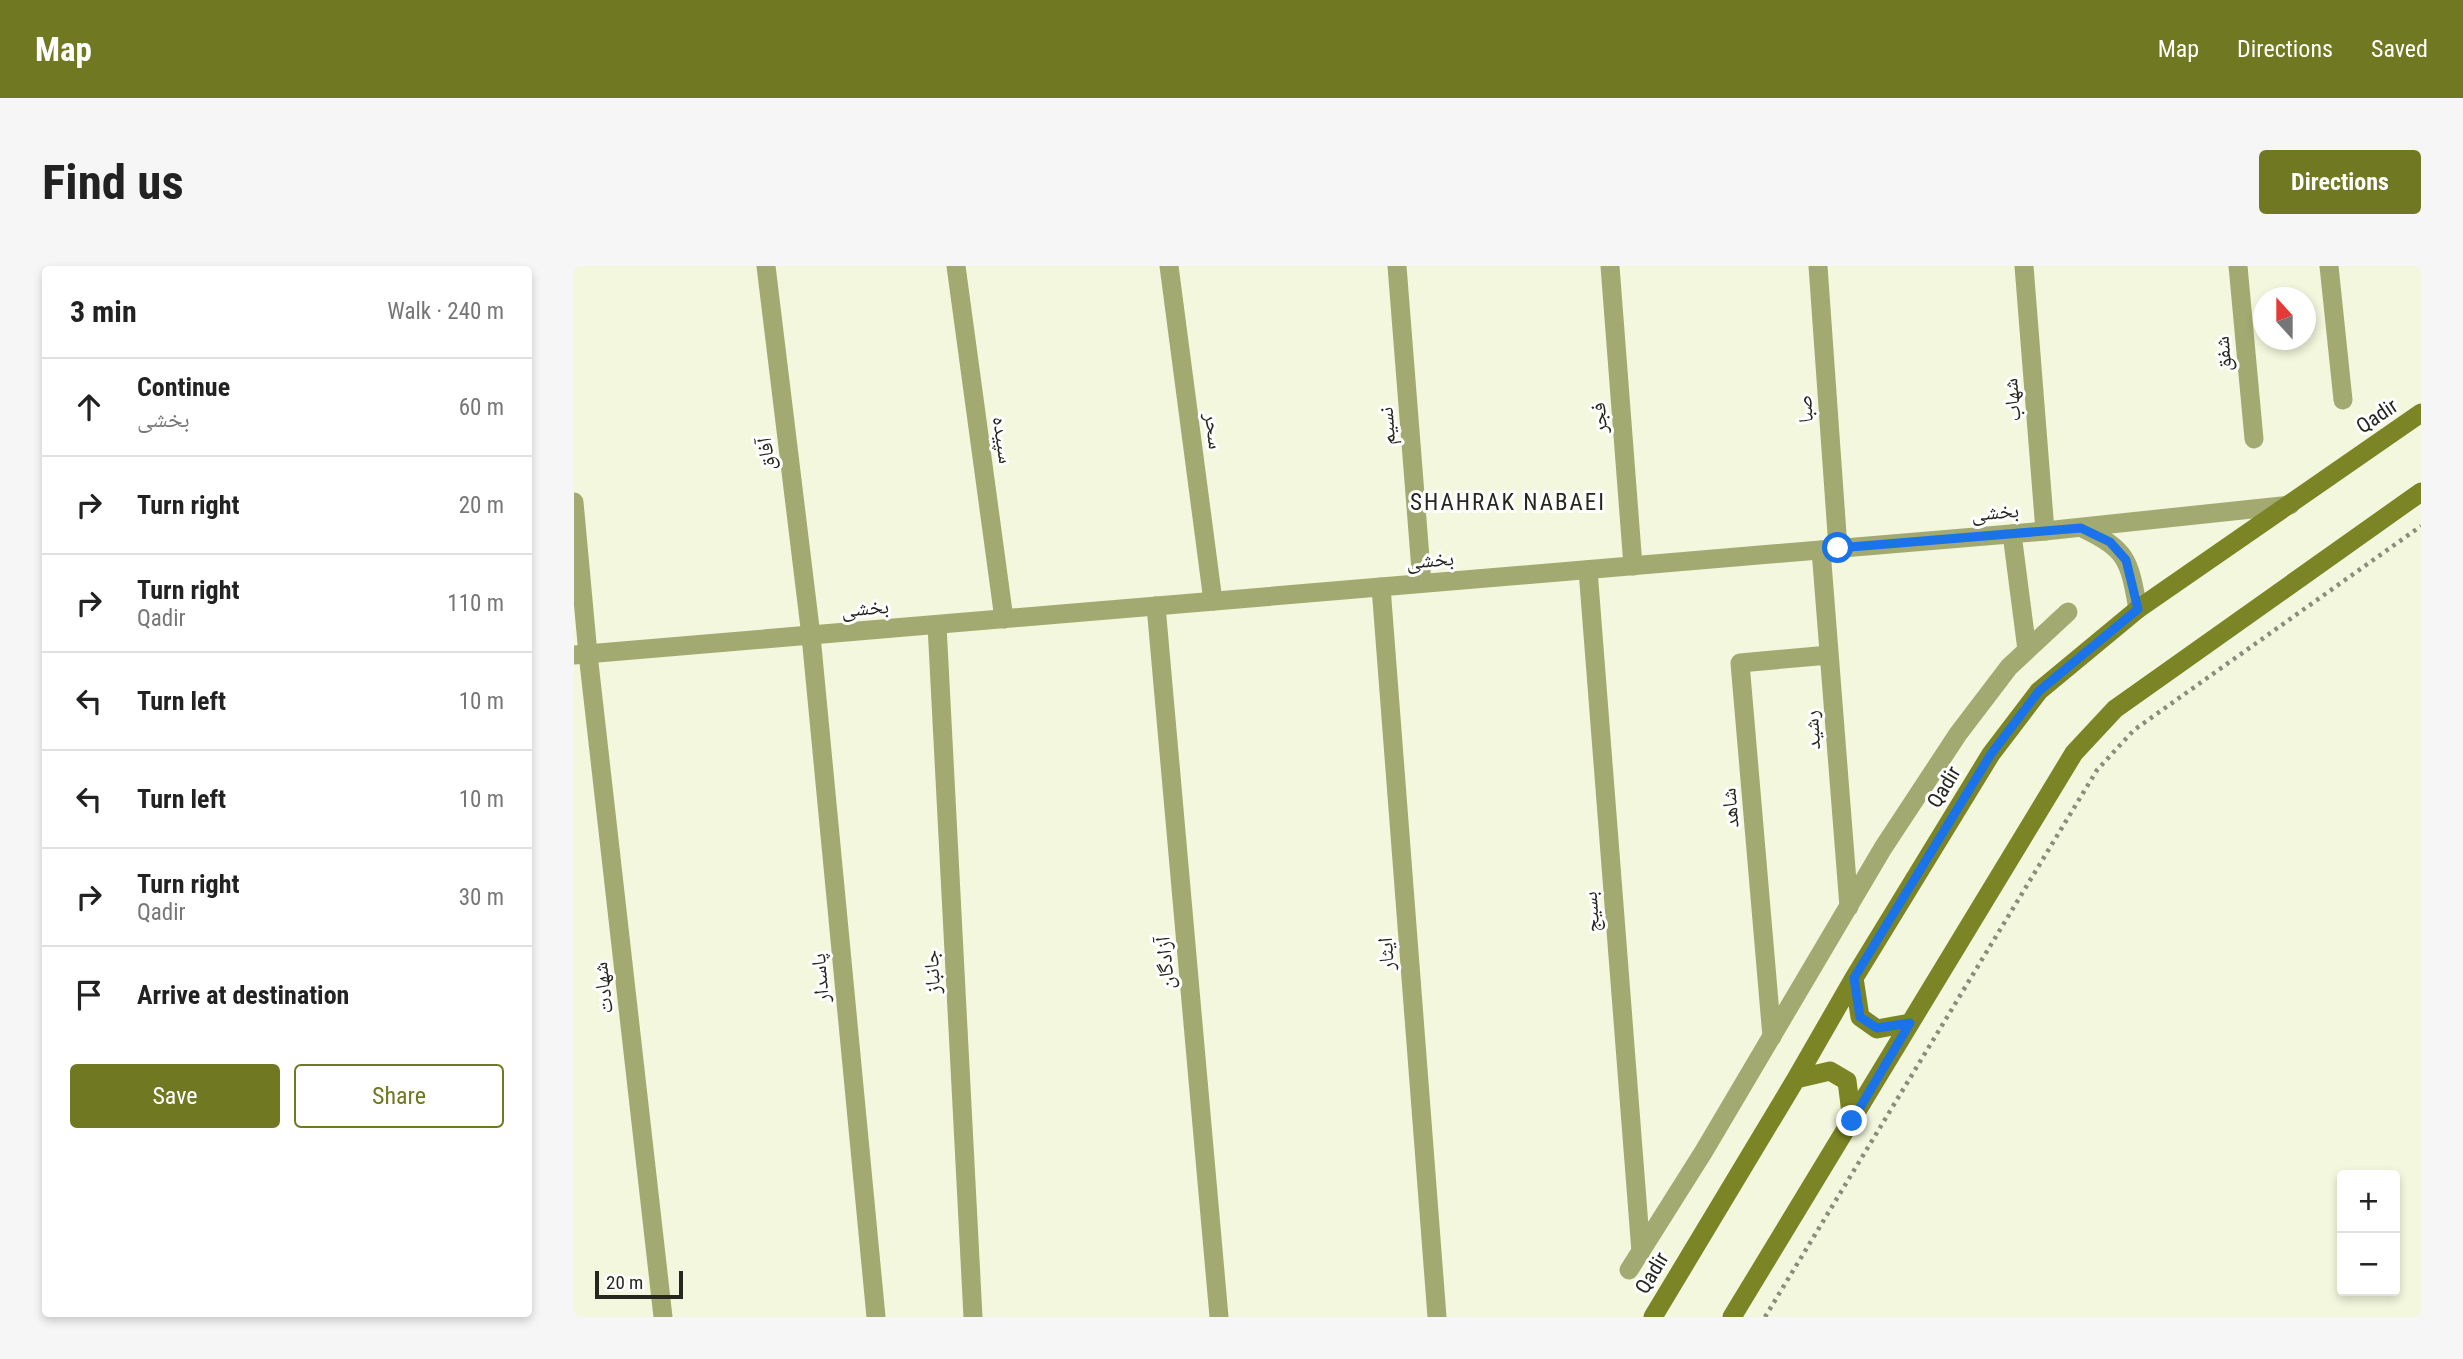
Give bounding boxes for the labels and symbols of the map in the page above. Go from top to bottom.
north arrow [2253,287,2316,350]
street label: شفق [2210,335,2237,373]
street label: شهاب [1998,377,2026,423]
street label: صبا [1792,394,1818,424]
street label: Qadir [2352,394,2402,438]
street label: فجر [1586,402,1612,435]
street label: نسیم [1374,406,1402,446]
street label: سحر [1200,411,1228,450]
street label: سپیده [988,415,1018,465]
street label: آفاق [752,436,781,472]
district label: SHAHRAK NABAEI [1410,489,1606,516]
street label: بخشی [1970,498,2020,527]
route start [1822,532,1853,563]
street label: بخشی [1405,546,1455,575]
street label: بخشی [840,594,890,623]
street label: رشید [1799,709,1825,751]
street label: Qadir [1922,762,1966,812]
street label: شاهد [1716,787,1744,829]
street label: بسیج [1578,891,1605,933]
street label: آزادگان [1151,935,1179,991]
street label: ایثار [1373,937,1399,972]
street label: جانباز [919,949,945,996]
street label: پاسدار [806,952,834,1005]
street label: شهادت [588,961,618,1015]
route end [1836,1105,1867,1136]
street label: Qadir [1630,1248,1674,1298]
scale bar [595,1268,682,1300]

